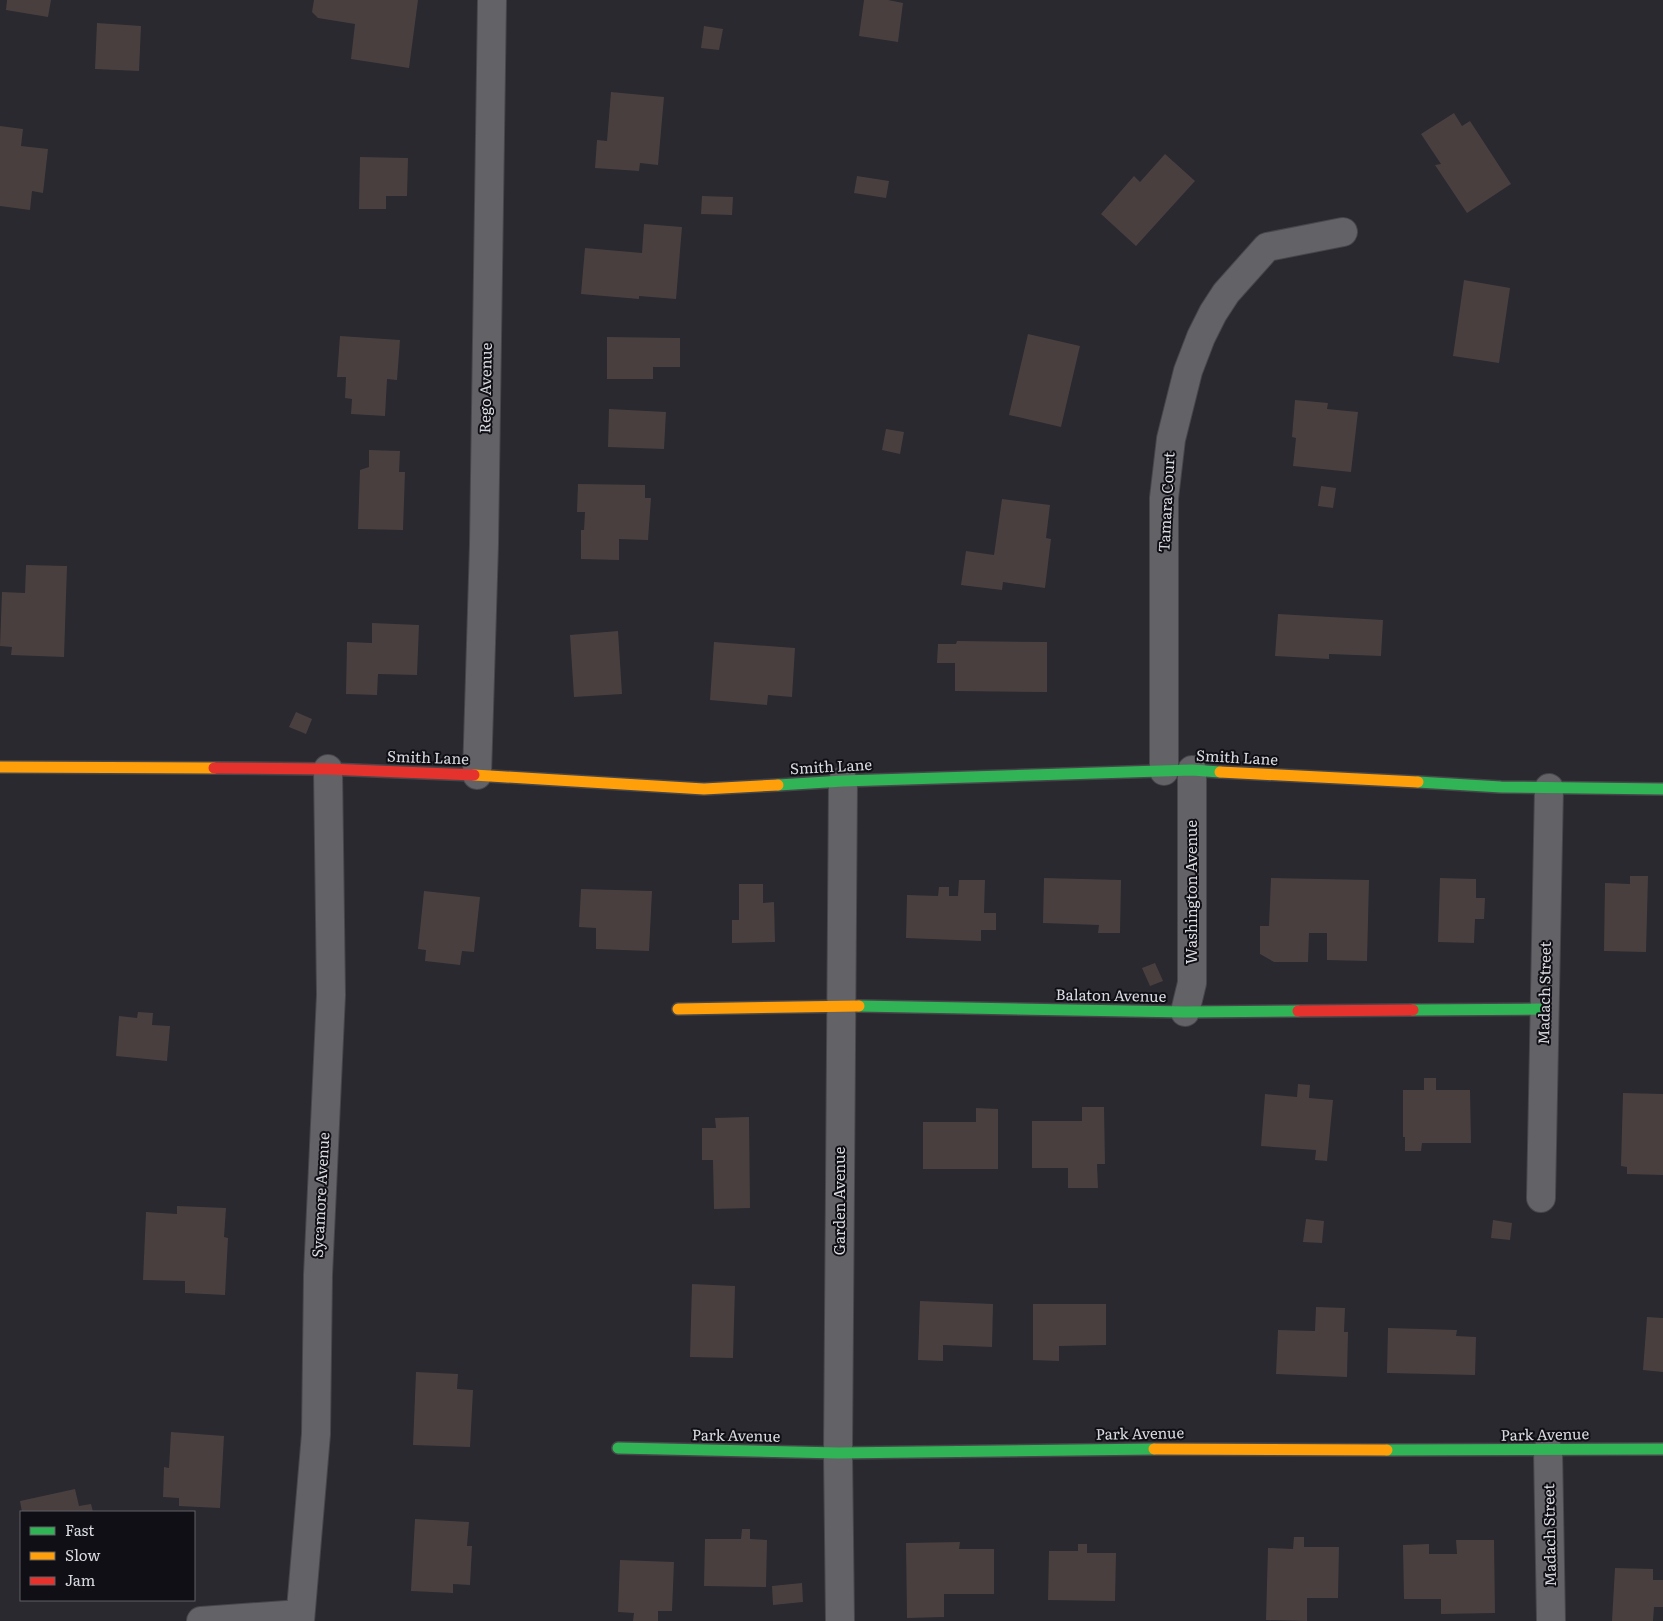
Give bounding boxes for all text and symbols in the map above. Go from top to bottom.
street label: Rego Avenue [472,342,497,434]
street label: Tamara Court [1151,451,1180,553]
street label: Smith Lane [1195,743,1279,770]
street label: Smith Lane [387,744,470,769]
street label: Smith Lane [789,752,873,779]
street label: Washington Avenue [1179,820,1202,964]
street label: Madach Street [1531,941,1556,1045]
street label: Balaton Avenue [1055,982,1167,1007]
street label: Sycamore Avenue [305,1131,334,1258]
street label: Garden Avenue [827,1147,850,1255]
street label: Park Avenue [1095,1420,1185,1445]
street label: Park Avenue [1500,1421,1590,1446]
street label: Park Avenue [692,1422,781,1447]
street label: Madach Street [1536,1483,1561,1587]
legend [20,1511,195,1601]
text: Fast [65,1518,94,1541]
text: Slow [65,1543,100,1566]
text: Jam [65,1568,96,1591]

